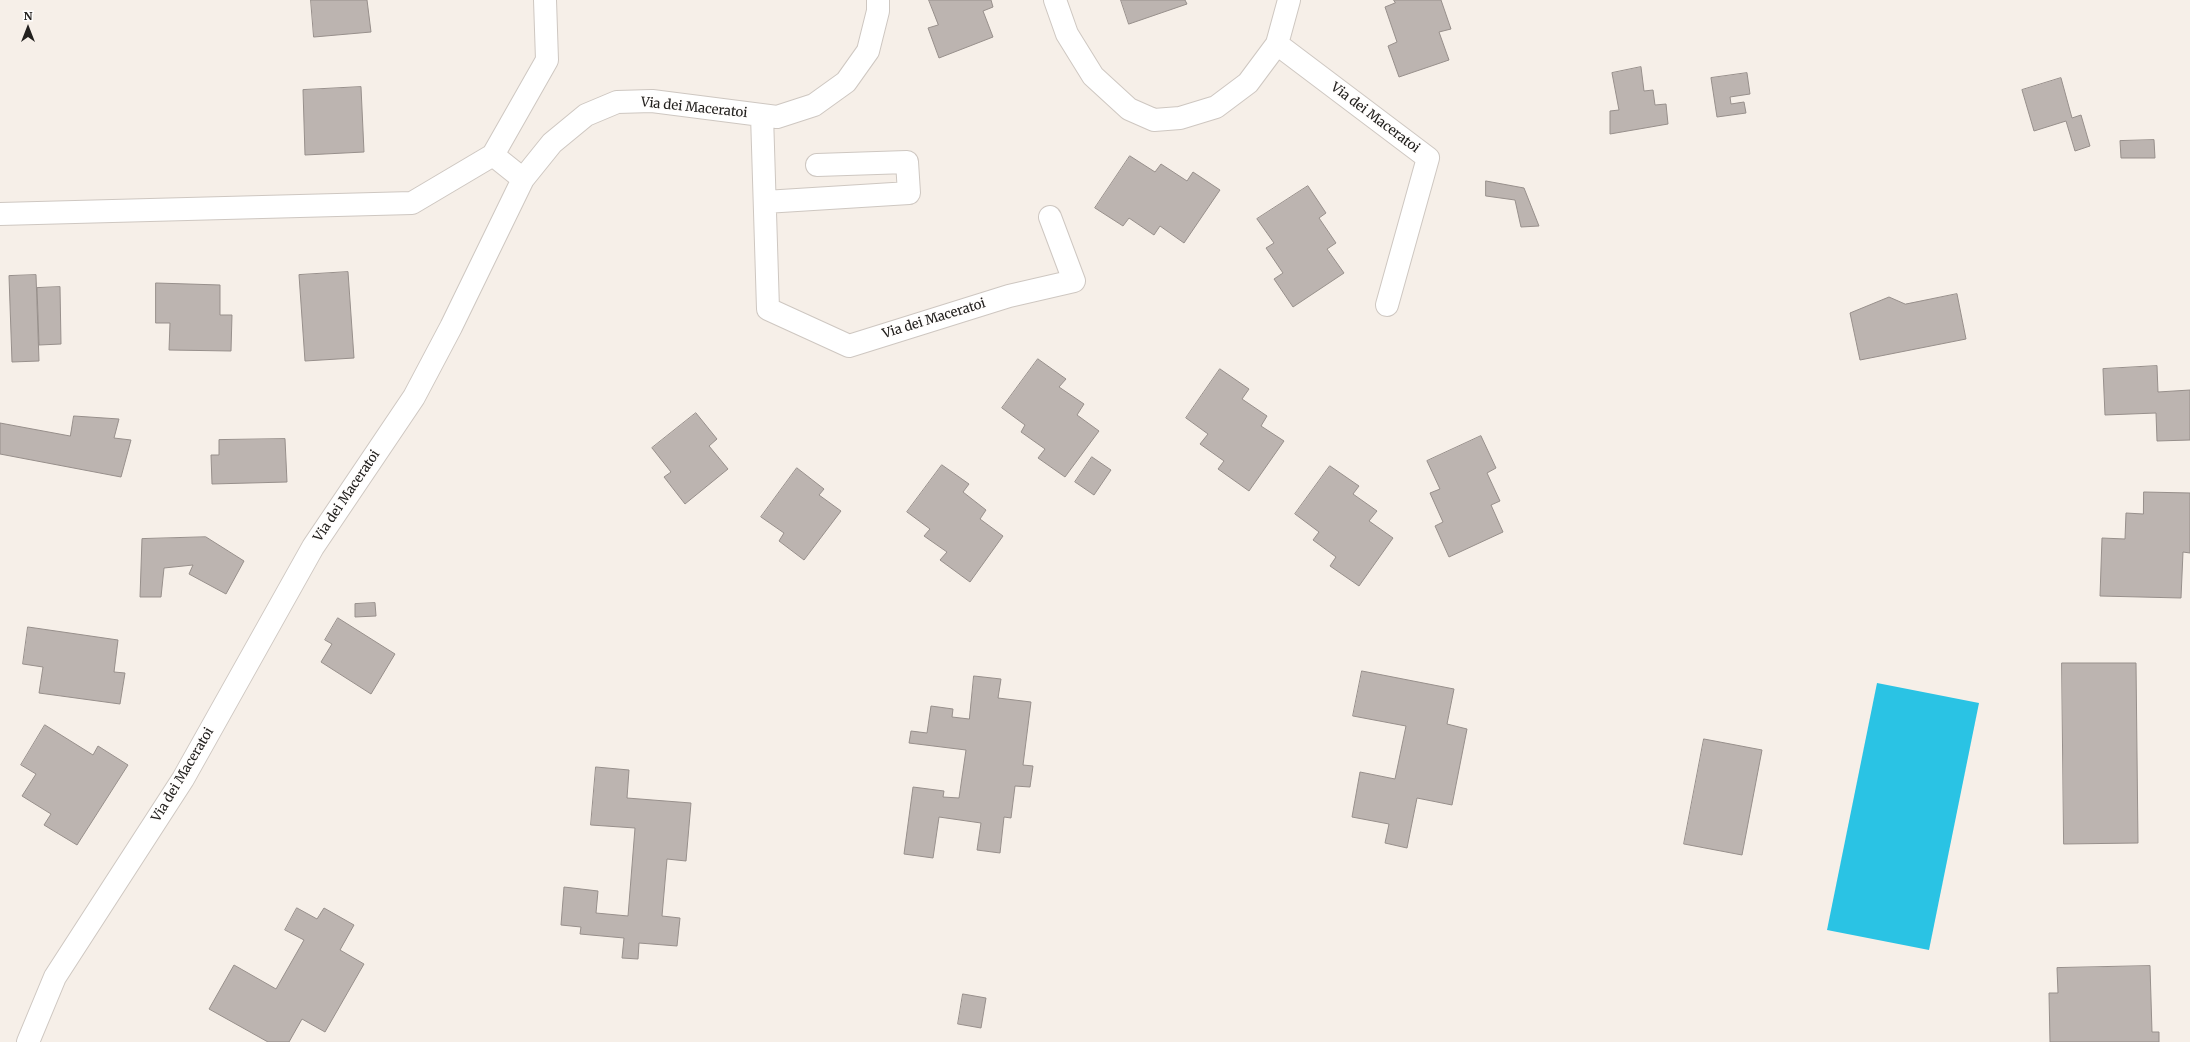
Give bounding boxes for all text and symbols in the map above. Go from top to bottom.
north arrow [8,8,48,48]
text: N [24,9,32,23]
street label: Via dei Maceratoi [1328,80,1422,156]
street label: Via dei Maceratoi [640,95,748,121]
street label: Via dei Maceratoi [881,296,987,342]
street label: Via dei Maceratoi [311,447,383,545]
street label: Via dei Maceratoi [149,725,217,825]

